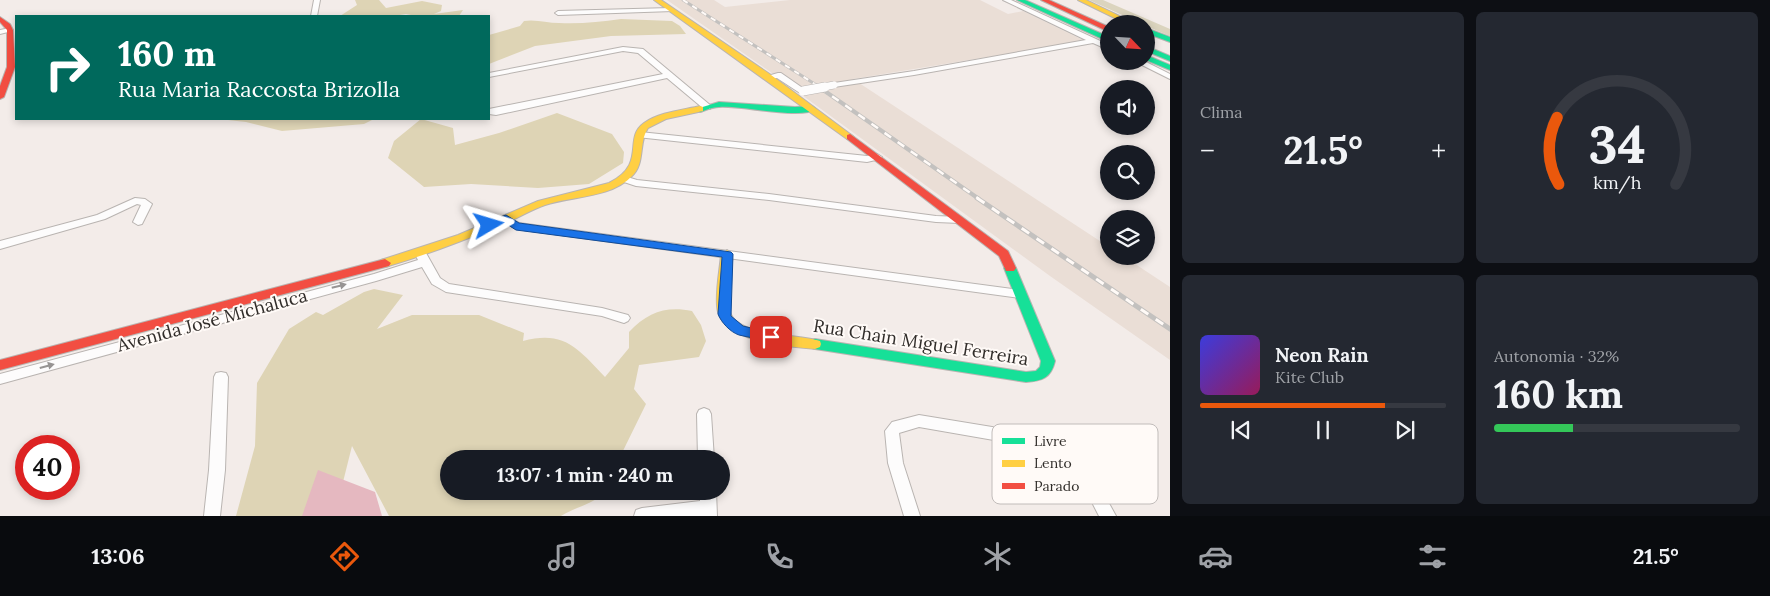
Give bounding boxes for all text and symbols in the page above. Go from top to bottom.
north arrow [1100,15,1155,70]
map controls [1100,15,1155,265]
text: 160 m [118,31,216,76]
icon: right [35,35,100,100]
text: Rua Maria Raccosta Brizolla [118,75,400,103]
button: sound [1100,80,1155,135]
text: Clima [1200,102,1243,122]
text: 34 [1588,111,1646,177]
text: 21.5° [1283,126,1363,174]
text: − [1200,133,1215,169]
text: + [1431,133,1446,169]
button: search [1100,145,1155,200]
text: km/h [1593,171,1641,194]
position arrow [462,198,514,250]
button: layers [1100,210,1155,265]
one-way arrow [331,282,346,290]
street label: Avenida José Michaluca [113,284,310,357]
street label: Rua Chain Miguel Ferreira [812,314,1030,370]
pin [750,316,792,358]
icon: arrive [757,323,785,351]
text: Neon Rain [1275,343,1369,367]
text: Autonomia · 32% [1494,346,1619,366]
one-way arrow [40,361,55,369]
text: Kite Club [1275,367,1344,387]
text: 160 km [1494,370,1623,418]
icon: previous [1227,416,1255,444]
icon: pause [1309,416,1337,444]
icon: next [1391,416,1419,444]
legend [992,424,1158,504]
text: Livre [1034,432,1067,450]
speed limit sign: 40 [15,435,80,500]
text: Lento [1034,454,1072,472]
text: 13:07 · 1 min · 240 m [497,463,673,487]
text: Parado [1034,477,1079,495]
icon: directions [327,539,362,574]
icon: music [545,539,580,574]
icon: phone [762,539,797,574]
icon: climate [980,539,1015,574]
icon: car [1198,539,1233,574]
icon: filters [1415,539,1450,574]
text: 13:06 [91,542,145,570]
text: 21.5° [1633,542,1679,570]

